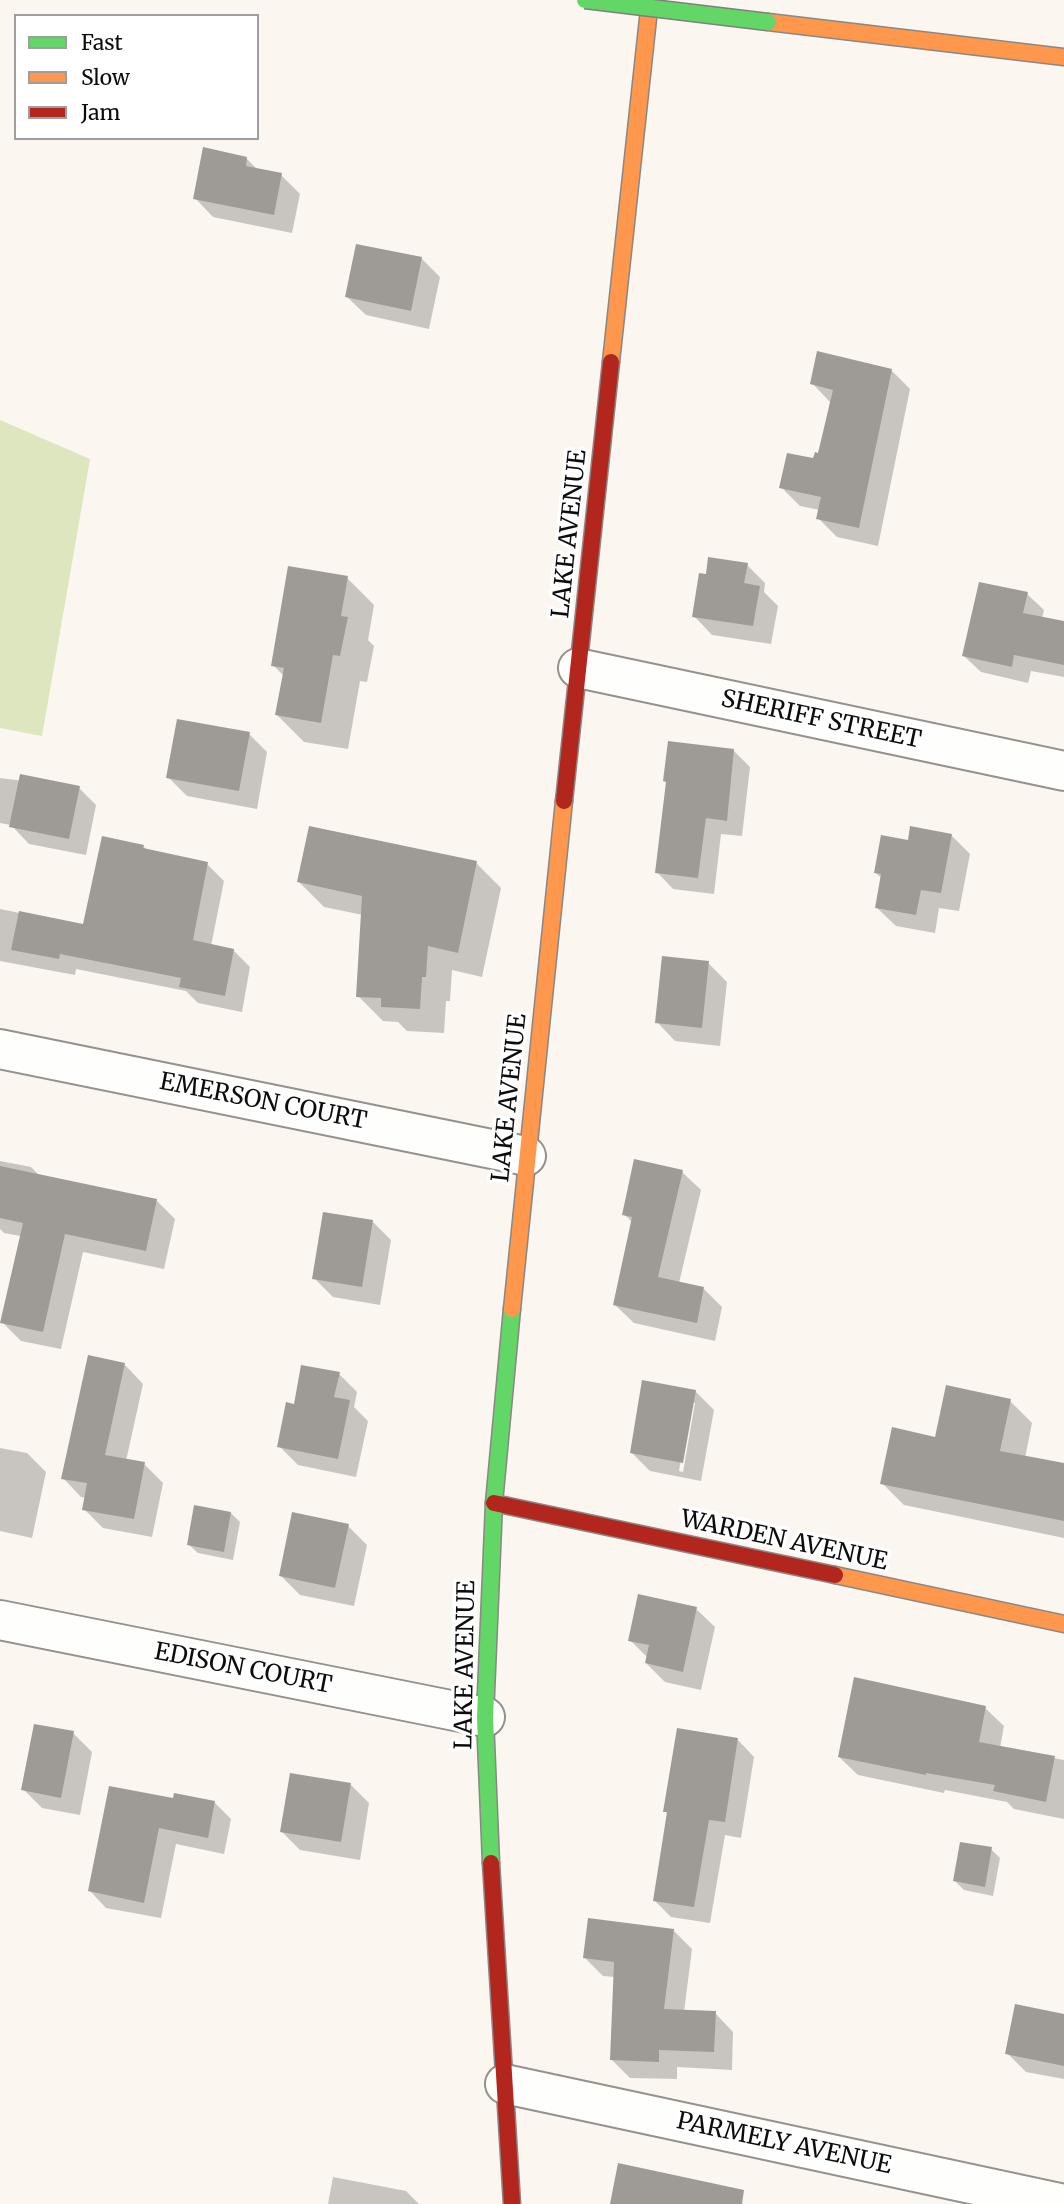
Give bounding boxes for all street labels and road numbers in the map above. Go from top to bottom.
street label: LAKE AVENUE [547,448,593,620]
street label: SHERIFF STREET [718,685,924,755]
street label: LAKE AVENUE [487,1012,533,1184]
street label: EMERSON COURT [157,1068,369,1136]
street label: WARDEN AVENUE [678,1505,890,1577]
street label: LAKE AVENUE [450,1580,482,1750]
street label: EDISON COURT [152,1638,334,1700]
street label: PARMELY AVENUE [674,2107,894,2181]

